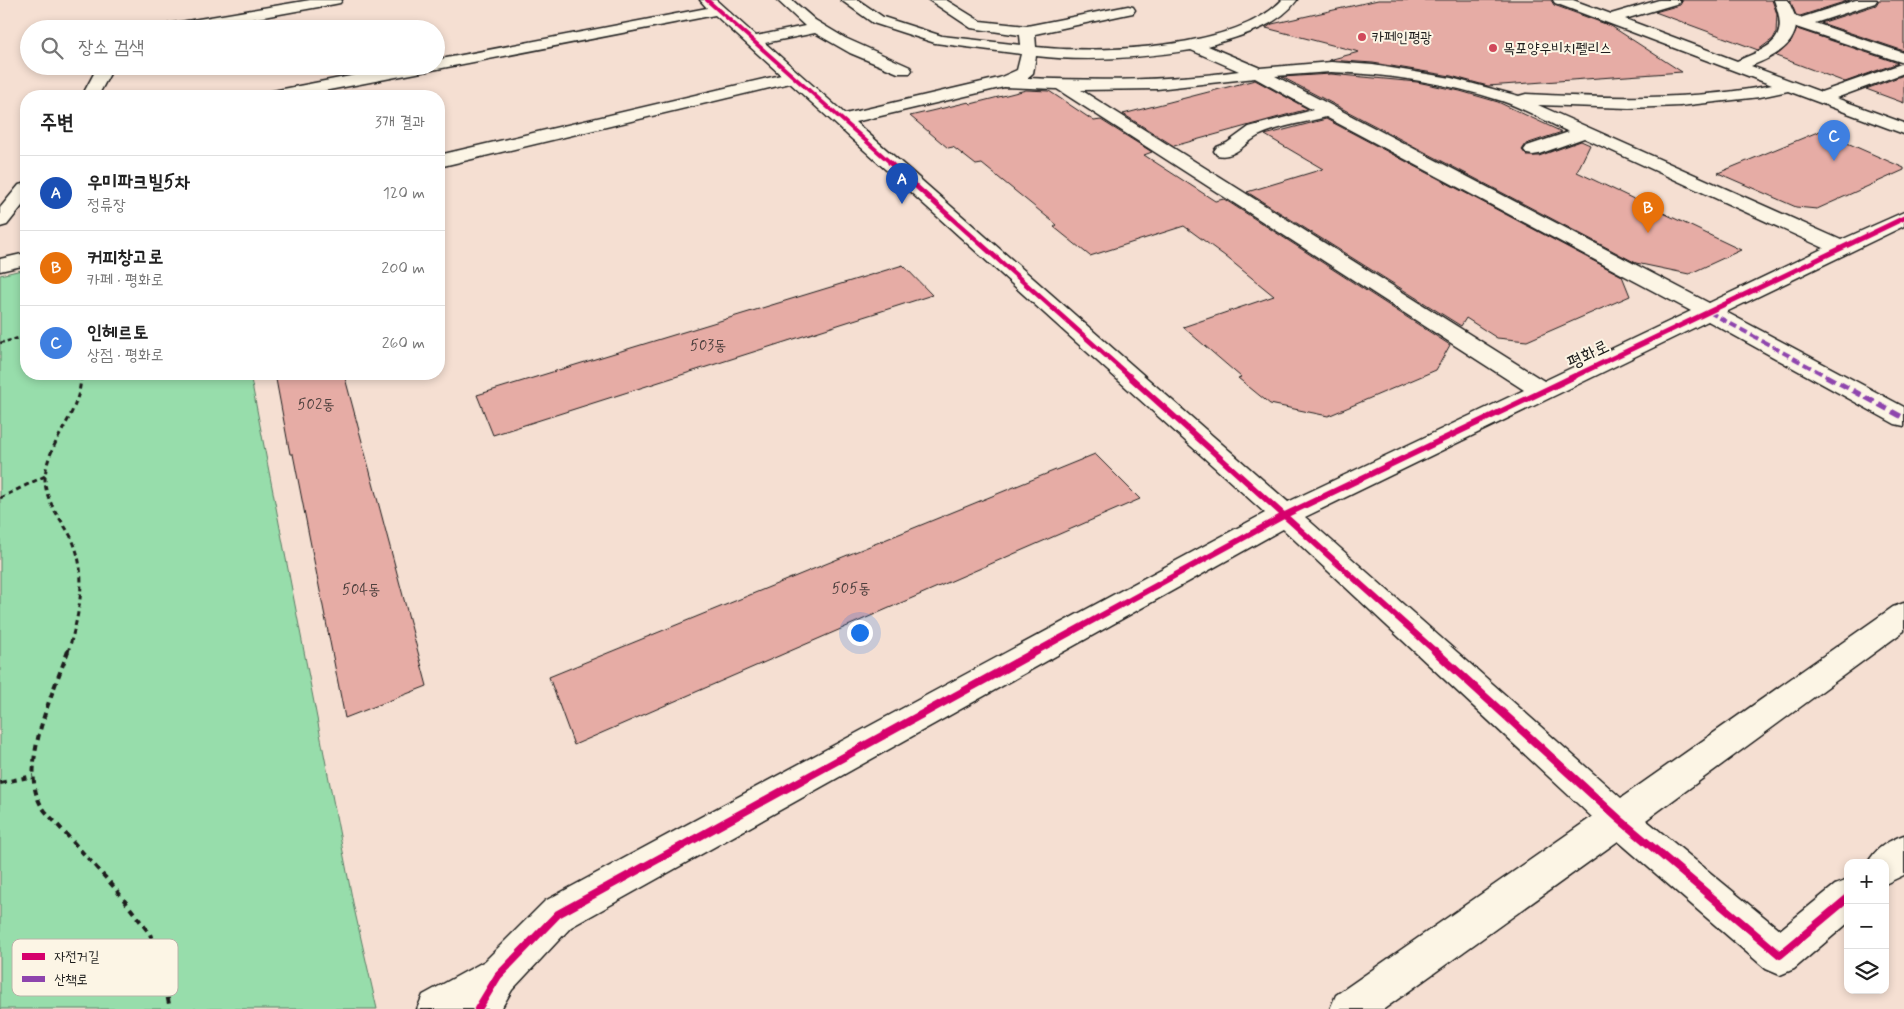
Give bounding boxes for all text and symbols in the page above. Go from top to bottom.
search box [20,20,445,75]
place label: 카페인평광 [1372,28,1432,48]
marker: 카페인평광 [1356,31,1368,43]
icon: search [38,34,66,62]
text: 장소 검색 [78,35,144,60]
place label: 목포양우비치펠리스 [1503,39,1612,59]
marker: 목포양우비치펠리스 [1487,42,1499,54]
text: 주변 [40,109,74,137]
text: 3개 결과 [375,112,425,133]
pin: C [1818,120,1850,161]
pin: A [886,163,918,204]
text: 우미파크빌5차 [87,170,190,195]
text: A [51,183,61,204]
text: 120 m [383,183,425,204]
pin: B [1632,192,1664,233]
text: 정류장 [87,195,126,216]
text: 커피창고로 [87,245,163,270]
text: B [51,258,61,279]
text: 200 m [381,258,425,279]
text: 카페 · 평화로 [87,270,164,291]
text: 인헤르토 [87,320,148,345]
text: C [50,333,62,354]
text: 260 m [382,333,425,354]
street label: 평화로 [1564,335,1613,375]
house number: 503동 [690,336,726,356]
text: 상점 · 평화로 [87,345,164,366]
house number: 502동 [298,395,334,415]
house number: 505동 [832,579,870,599]
house number: 504동 [342,580,380,600]
your location [847,620,873,646]
map controls [1844,859,1889,994]
button: + [1844,859,1889,904]
button: − [1844,904,1889,949]
legend [12,939,178,996]
text: 자전거길 [54,948,100,966]
button: layers [1844,949,1889,994]
text: 산책로 [54,971,88,989]

